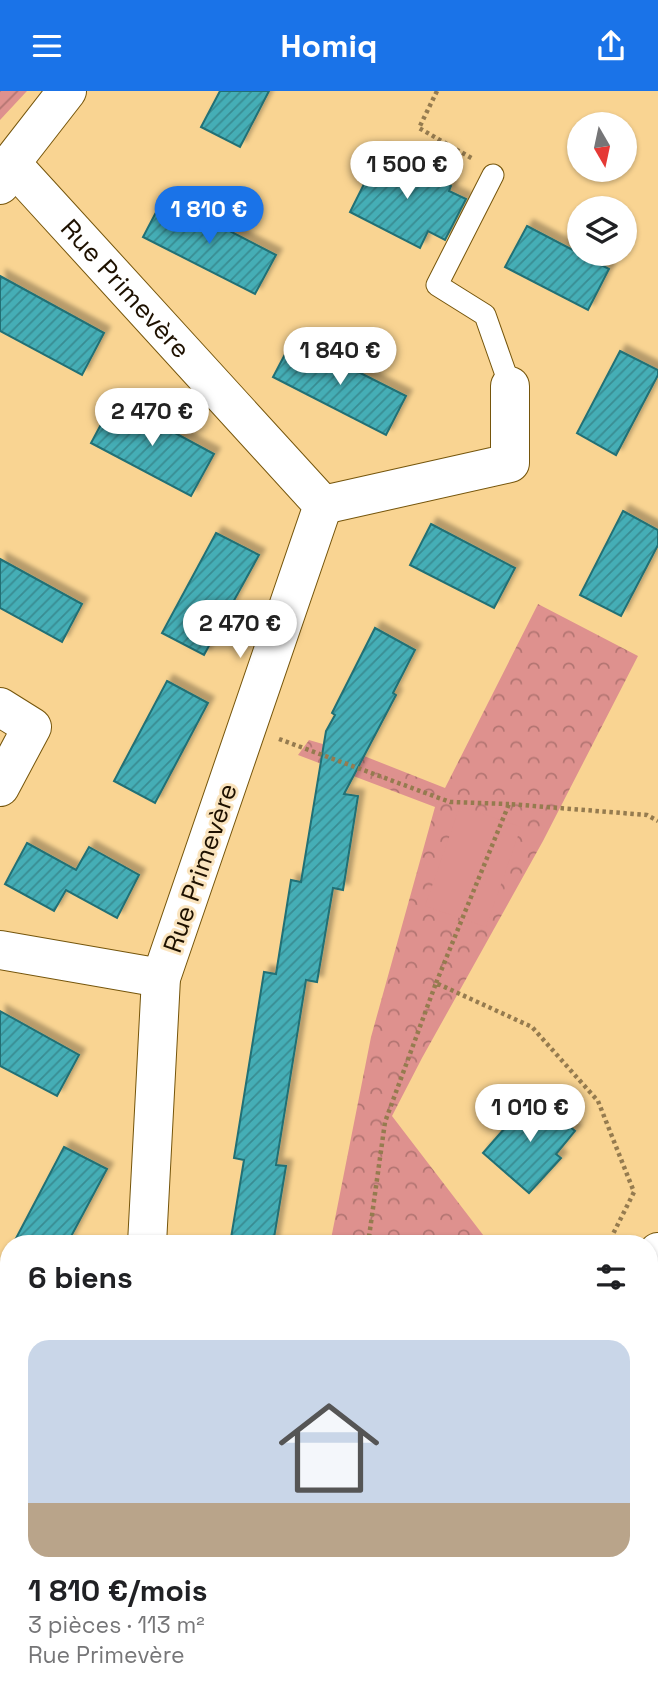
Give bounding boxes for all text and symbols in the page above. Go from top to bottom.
text: Homiq [281,26,377,66]
icon: menu [28,27,66,65]
icon: share [592,27,630,65]
north arrow [567,112,637,182]
map controls [567,112,637,266]
pin: 1 500 € [342,141,472,201]
text: 1 500 € [366,149,448,179]
pin: 1 810 € [144,187,274,246]
text: 1 810 € [171,194,247,224]
button: layers [567,196,637,266]
street label: Rue Primevère [53,212,198,365]
pin: 1 840 € [275,327,405,387]
text: 1 840 € [299,335,381,365]
pin: 2 470 € [87,389,217,448]
text: 2 470 € [111,396,193,426]
pin: 2 470 € [175,601,305,660]
text: 2 470 € [199,608,281,638]
street label: Rue Primevère [155,779,245,957]
pin: 1 010 € [465,1084,595,1144]
text: 1 010 € [491,1092,569,1122]
text: 6 biens [28,1258,133,1297]
icon: filters [592,1258,630,1296]
icon: home [266,1385,392,1511]
text: 1 810 €/mois [28,1571,207,1610]
text: 3 pièces · 113 m² [28,1610,205,1640]
text: Rue Primevère [28,1640,185,1670]

